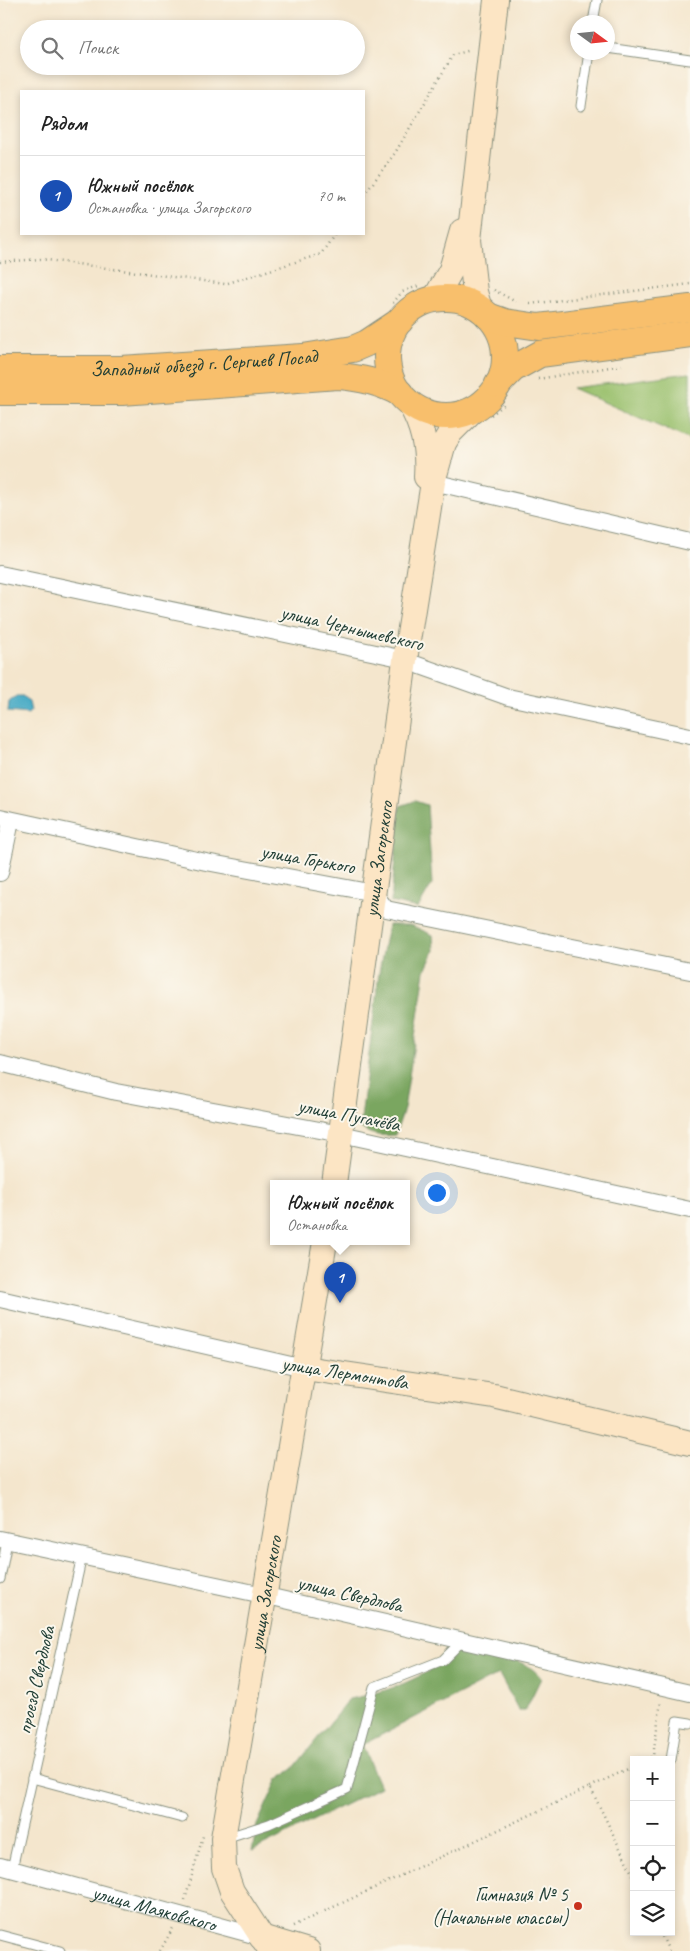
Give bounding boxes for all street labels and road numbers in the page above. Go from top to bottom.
street label: Западный объезд г. Сергиев Посад [90,342,321,382]
street label: улица Чернышевского [277,599,426,657]
street label: улица Загорского [358,799,398,919]
street label: улица Горького [258,838,358,880]
street label: улица Пугачёва [295,1093,403,1137]
street label: улица Лермонтова [279,1351,411,1396]
street label: улица Загорского [243,1533,287,1654]
street label: улица Свердлова [294,1570,407,1619]
street label: проезд Свердлова [11,1622,61,1736]
street label: улица Маяковского [89,1879,221,1937]

